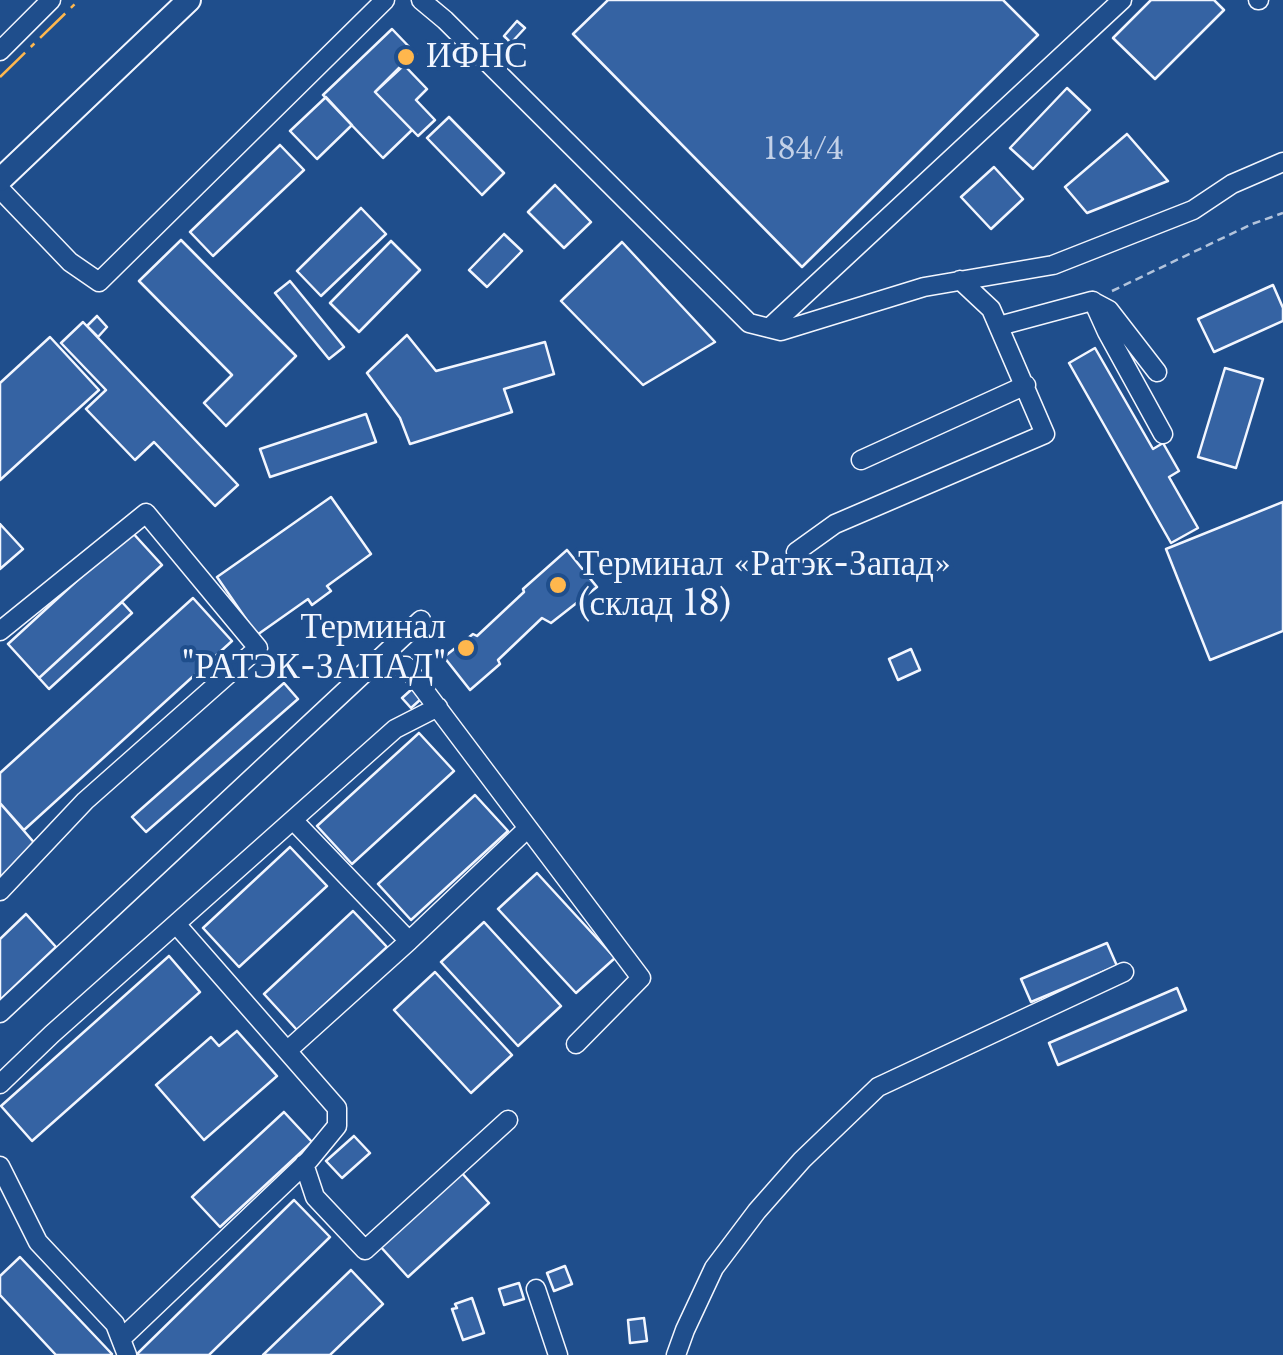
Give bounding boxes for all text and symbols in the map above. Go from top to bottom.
place label: ИФНС [426,36,528,78]
marker: ИФНС [395,46,417,68]
house number: 184/4 [764,133,844,169]
place label: Терминал «Ратэк-Запад» (склад 18) [578,544,951,626]
marker: Терминал «Ратэк-Запад» (склад 18) [547,574,569,596]
place label: Терминал "РАТЭК-ЗАПАД" [182,607,446,689]
marker: Терминал "РАТЭК-ЗАПАД" [455,637,477,659]

